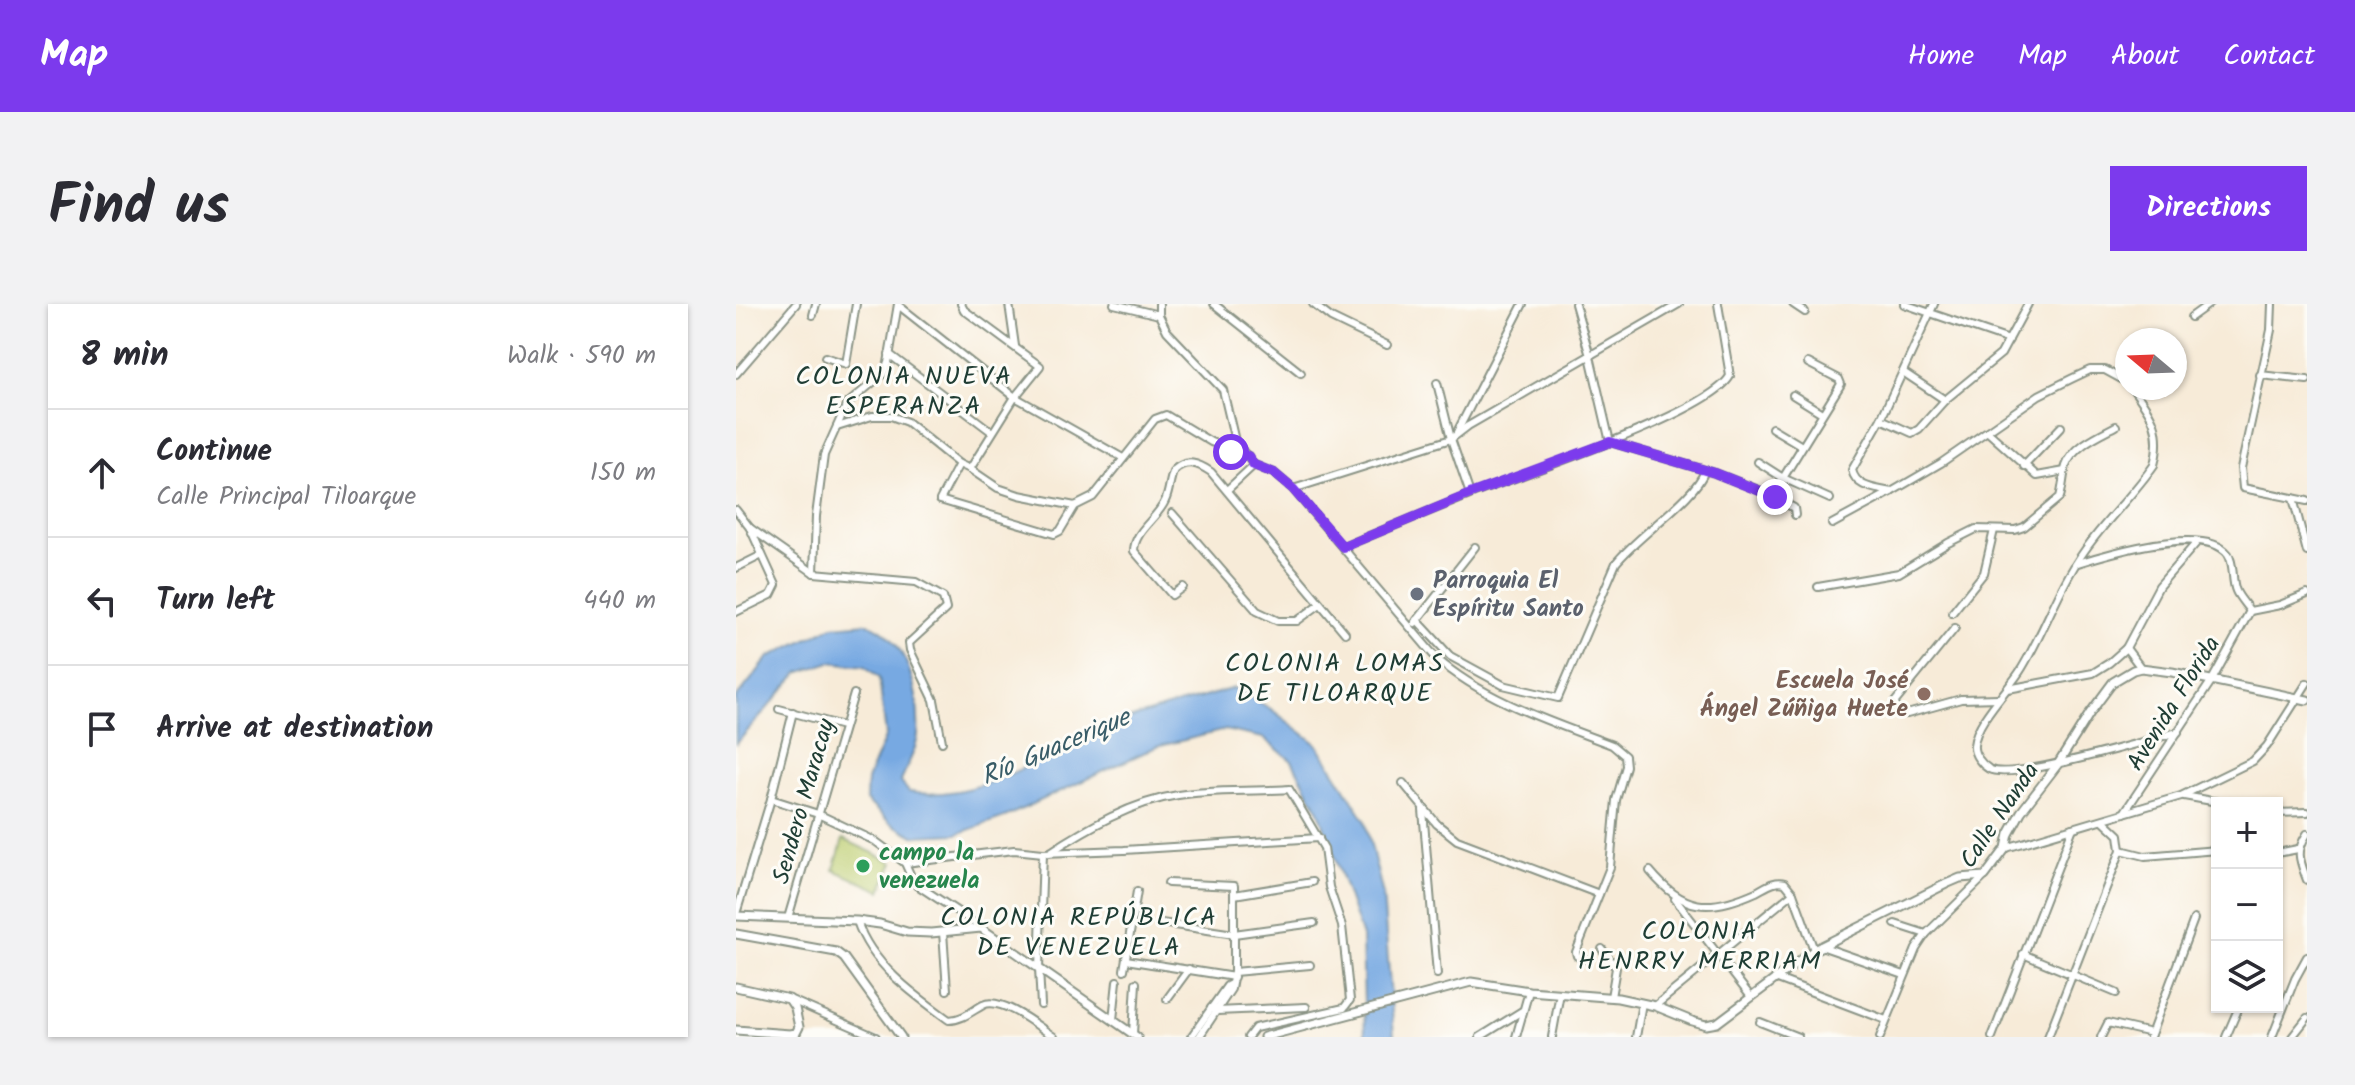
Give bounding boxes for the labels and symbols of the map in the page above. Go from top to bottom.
north arrow [2115,328,2187,400]
district label: COLONIA NUEVA ESPERANZA [795,356,1013,428]
route start [1213,434,1249,470]
route end [1757,479,1793,515]
place label: Parroquia El Espíritu Santo [1433,562,1584,629]
marker: Parroquia El Espíritu Santo [1408,585,1426,603]
street label: Avenida Florida [2117,629,2231,779]
district label: COLONIA LOMAS DE TILOARQUE [1225,643,1445,715]
place label: Escuela José Ángel Zúñiga Huete [1700,662,1909,729]
marker: Escuela José Ángel Zúñiga Huete [1915,685,1933,703]
water label: Río Guacerique [975,697,1139,798]
street label: Sendero Maracay [762,714,847,889]
street label: Calle Nanda [1950,755,2050,877]
place label: campo la venezuela [879,834,979,901]
marker: campo la venezuela [854,857,872,875]
district label: COLONIA REPÚBLICA DE VENEZUELA [940,897,1218,969]
district label: COLONIA HENRRY MERRIAM [1578,911,1822,983]

